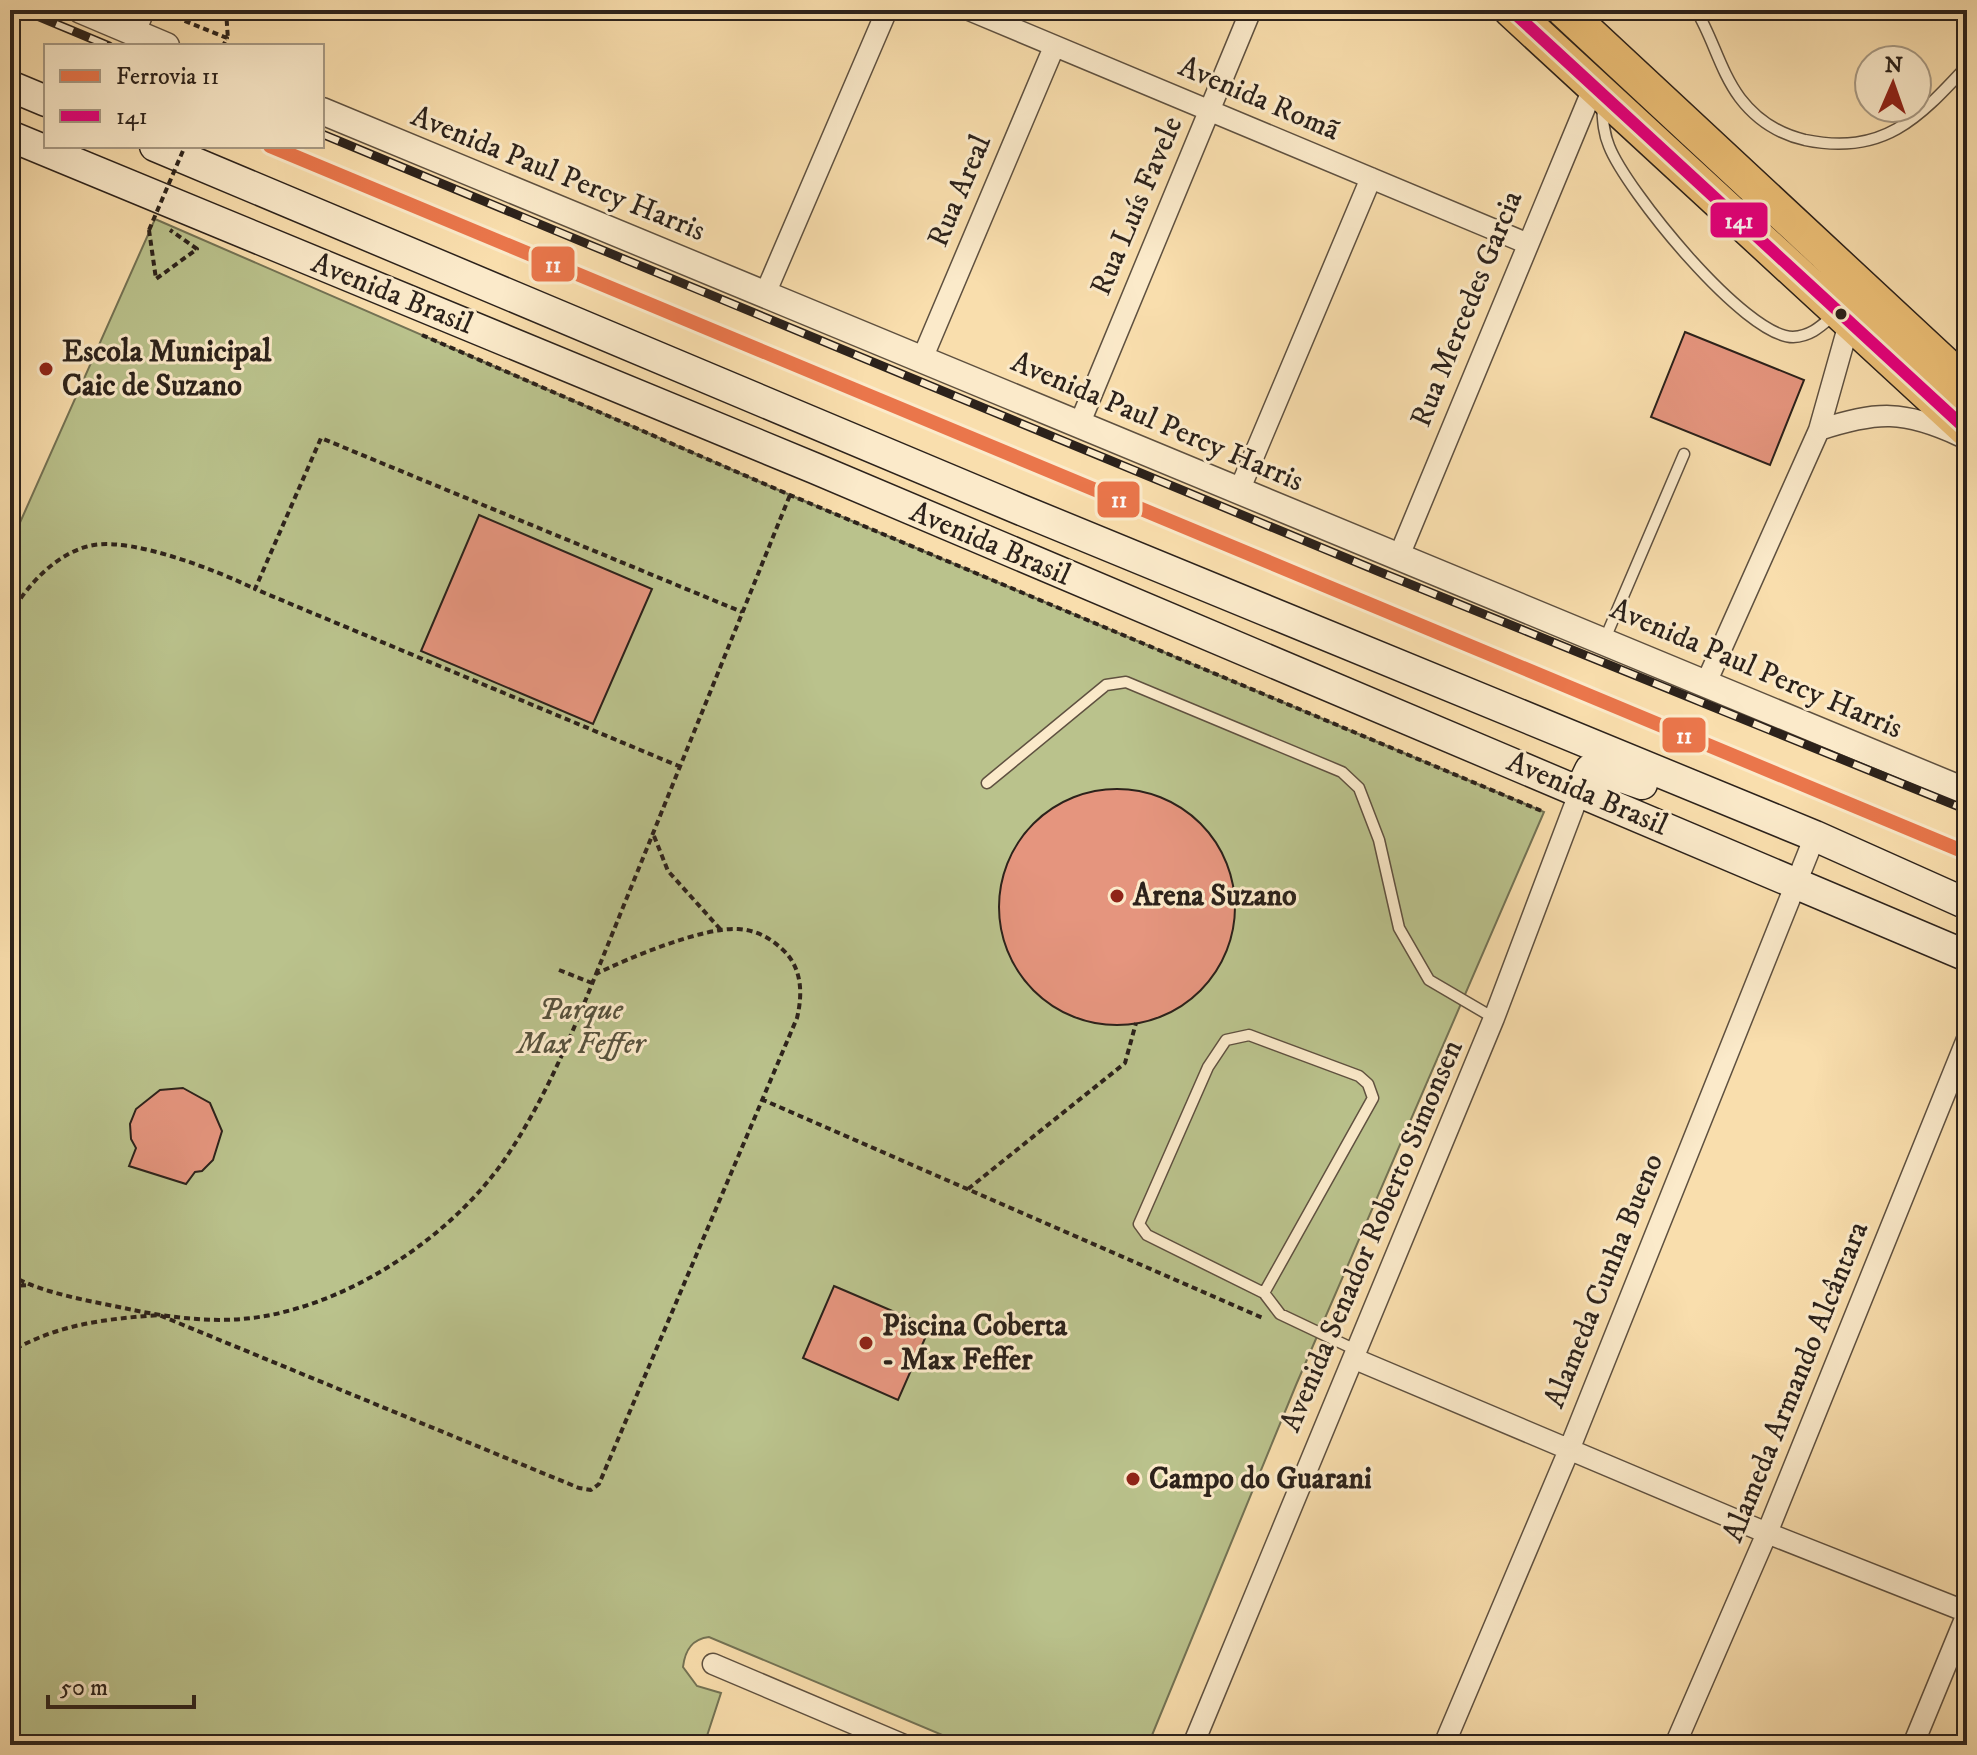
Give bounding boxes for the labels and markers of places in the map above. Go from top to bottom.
unlabelled marker [1833,306,1849,322]
place label: Escola Municipal Caic de Suzano [62,334,272,405]
marker: Escola Municipal Caic de Suzano [37,360,55,378]
place label: Arena Suzano [1132,878,1297,915]
marker: Arena Suzano [1108,887,1126,905]
place label: Piscina Coberta - Max Feffer [882,1308,1068,1379]
marker: Piscina Coberta - Max Feffer [857,1334,875,1352]
place label: Campo do Guarani [1149,1461,1372,1498]
marker: Campo do Guarani [1124,1470,1142,1488]

